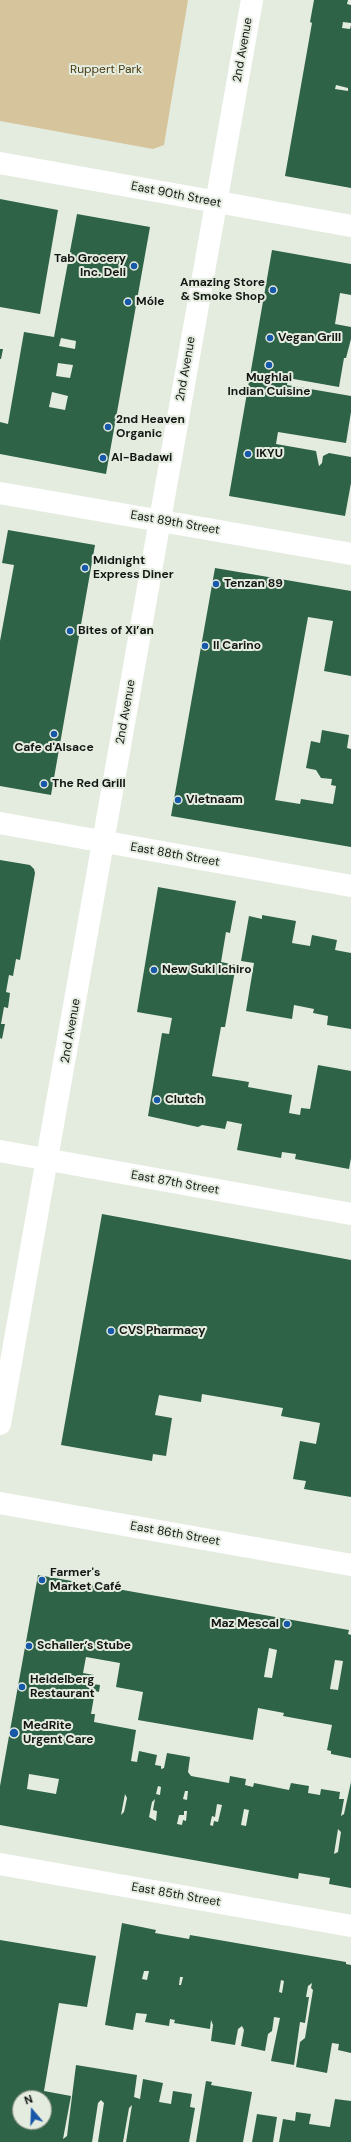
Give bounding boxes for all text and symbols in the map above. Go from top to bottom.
street label: 2nd Avenue [230,17,256,83]
park label: Ruppert Park [70,63,142,77]
street label: East 90th Street [130,179,222,211]
place label: Tab Grocery Inc. Deli [54,252,126,280]
marker: Tab Grocery Inc. Deli [129,261,139,271]
place label: Amazing Store & Smoke Shop [180,276,265,304]
marker: Amazing Store & Smoke Shop [268,285,278,295]
place label: Móle [136,295,164,309]
marker: Móle [123,297,133,307]
place label: Vegan Grill [278,331,341,345]
marker: Vegan Grill [265,333,275,343]
street label: 2nd Avenue [173,336,199,402]
marker: Mughlai Indian Cuisine [264,360,274,370]
place label: Mughlai Indian Cuisine [228,371,310,399]
place label: 2nd Heaven Organic [116,413,185,441]
marker: 2nd Heaven Organic [103,422,113,432]
place label: IKYU [256,447,283,461]
marker: IKYU [243,449,253,459]
place label: Al-Badawi [111,451,172,465]
marker: Al-Badawi [98,453,108,463]
street label: East 89th Street [129,508,221,538]
place label: Midnight Express Diner [93,554,174,582]
marker: Midnight Express Diner [80,563,90,573]
place label: Tenzan 89 [224,577,283,591]
marker: Tenzan 89 [211,579,221,589]
place label: Bites of Xi’an [78,624,154,638]
marker: Bites of Xi’an [65,626,75,636]
place label: Il Carino [213,639,261,653]
marker: Il Carino [200,641,210,651]
street label: 2nd Avenue [113,679,139,745]
marker: Cafe d'Alsace [49,729,59,739]
place label: Cafe d'Alsace [14,741,94,755]
place label: The Red Grill [52,777,126,791]
marker: The Red Grill [39,779,49,789]
place label: Vietnaam [186,793,243,807]
marker: Vietnaam [173,795,183,805]
street label: East 88th Street [129,840,221,870]
place label: New Suki Ichiro [162,963,251,977]
marker: New Suki Ichiro [149,965,159,975]
street label: 2nd Avenue [58,998,84,1064]
place label: Clutch [165,1093,204,1107]
marker: Clutch [152,1095,162,1105]
street label: East 87th Street [130,1168,220,1198]
place label: CVS Pharmacy [119,1324,206,1338]
marker: CVS Pharmacy [106,1326,116,1336]
street label: East 86th Street [129,1519,221,1549]
place label: Farmer's Market Café [50,1566,121,1594]
marker: Farmer's Market Café [37,1575,47,1585]
place label: Maz Mescal [211,1617,279,1631]
marker: Maz Mescal [282,1619,292,1629]
place label: Schaller’s Stube [37,1639,131,1653]
marker: Schaller’s Stube [24,1641,34,1651]
place label: Heidelberg Restaurant [30,1673,95,1701]
marker: Heidelberg Restaurant [17,1682,27,1692]
place label: MedRite Urgent Care [23,1719,93,1747]
marker: MedRite Urgent Care [8,1727,20,1739]
street label: East 85th Street [130,1880,222,1910]
north arrow [12,2090,52,2130]
text: N [22,2092,34,2108]

